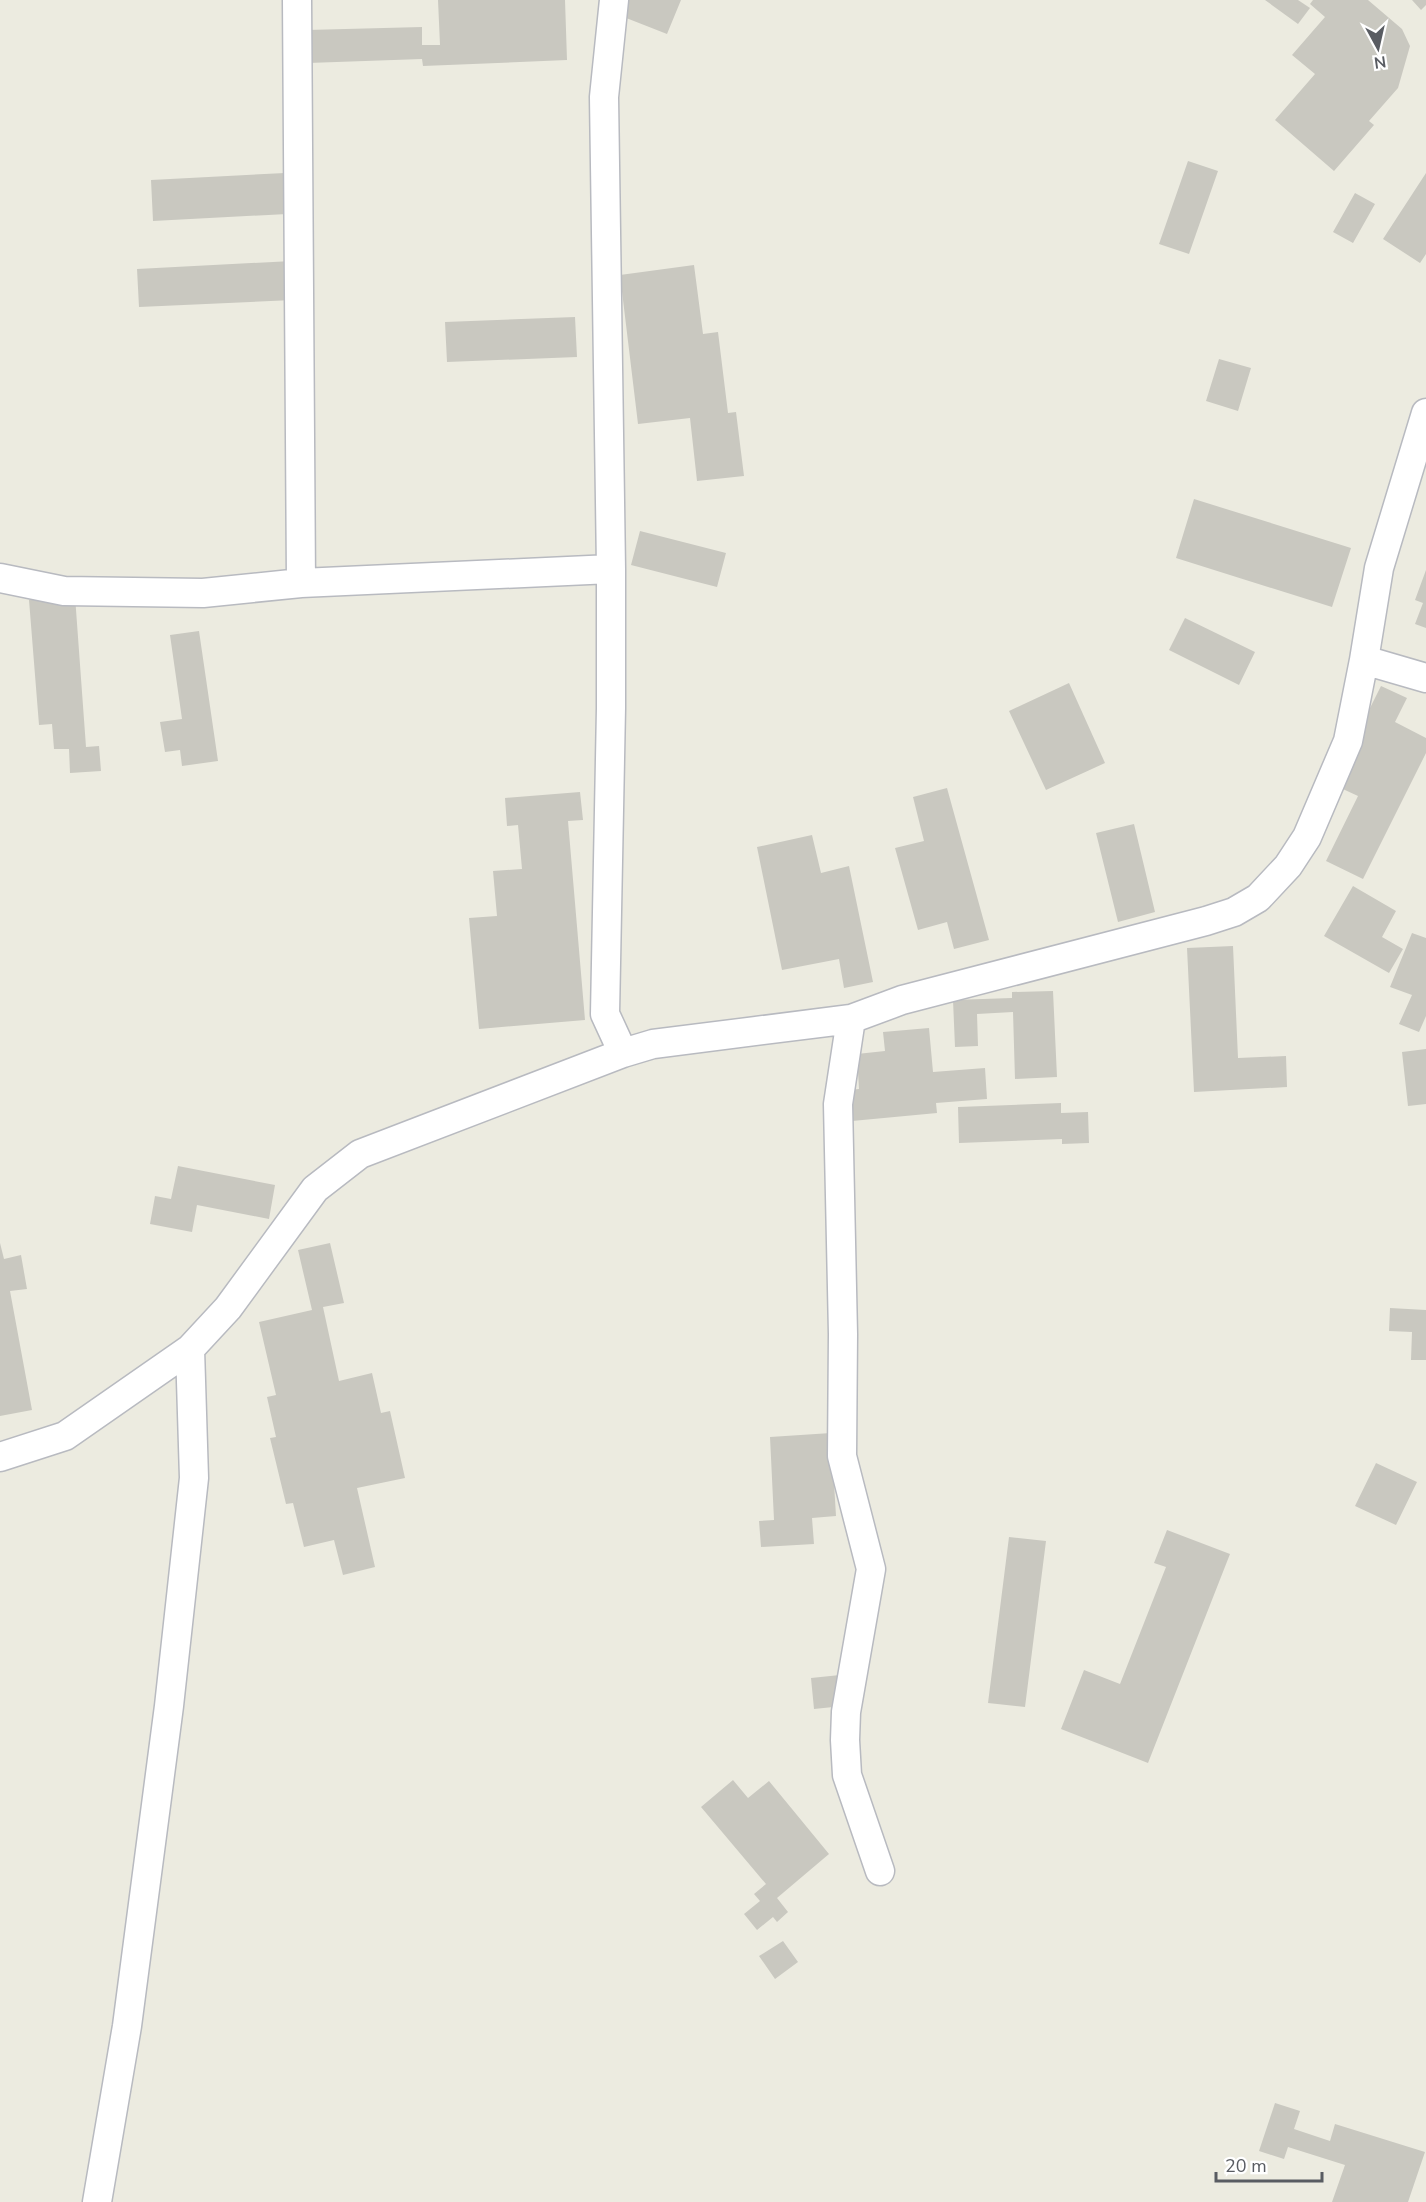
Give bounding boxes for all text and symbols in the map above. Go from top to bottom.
north arrow [1348,18,1408,78]
text: N [1372,50,1387,74]
scale bar [1216,2145,1322,2183]
text: 20 m [1225,2154,1267,2178]

